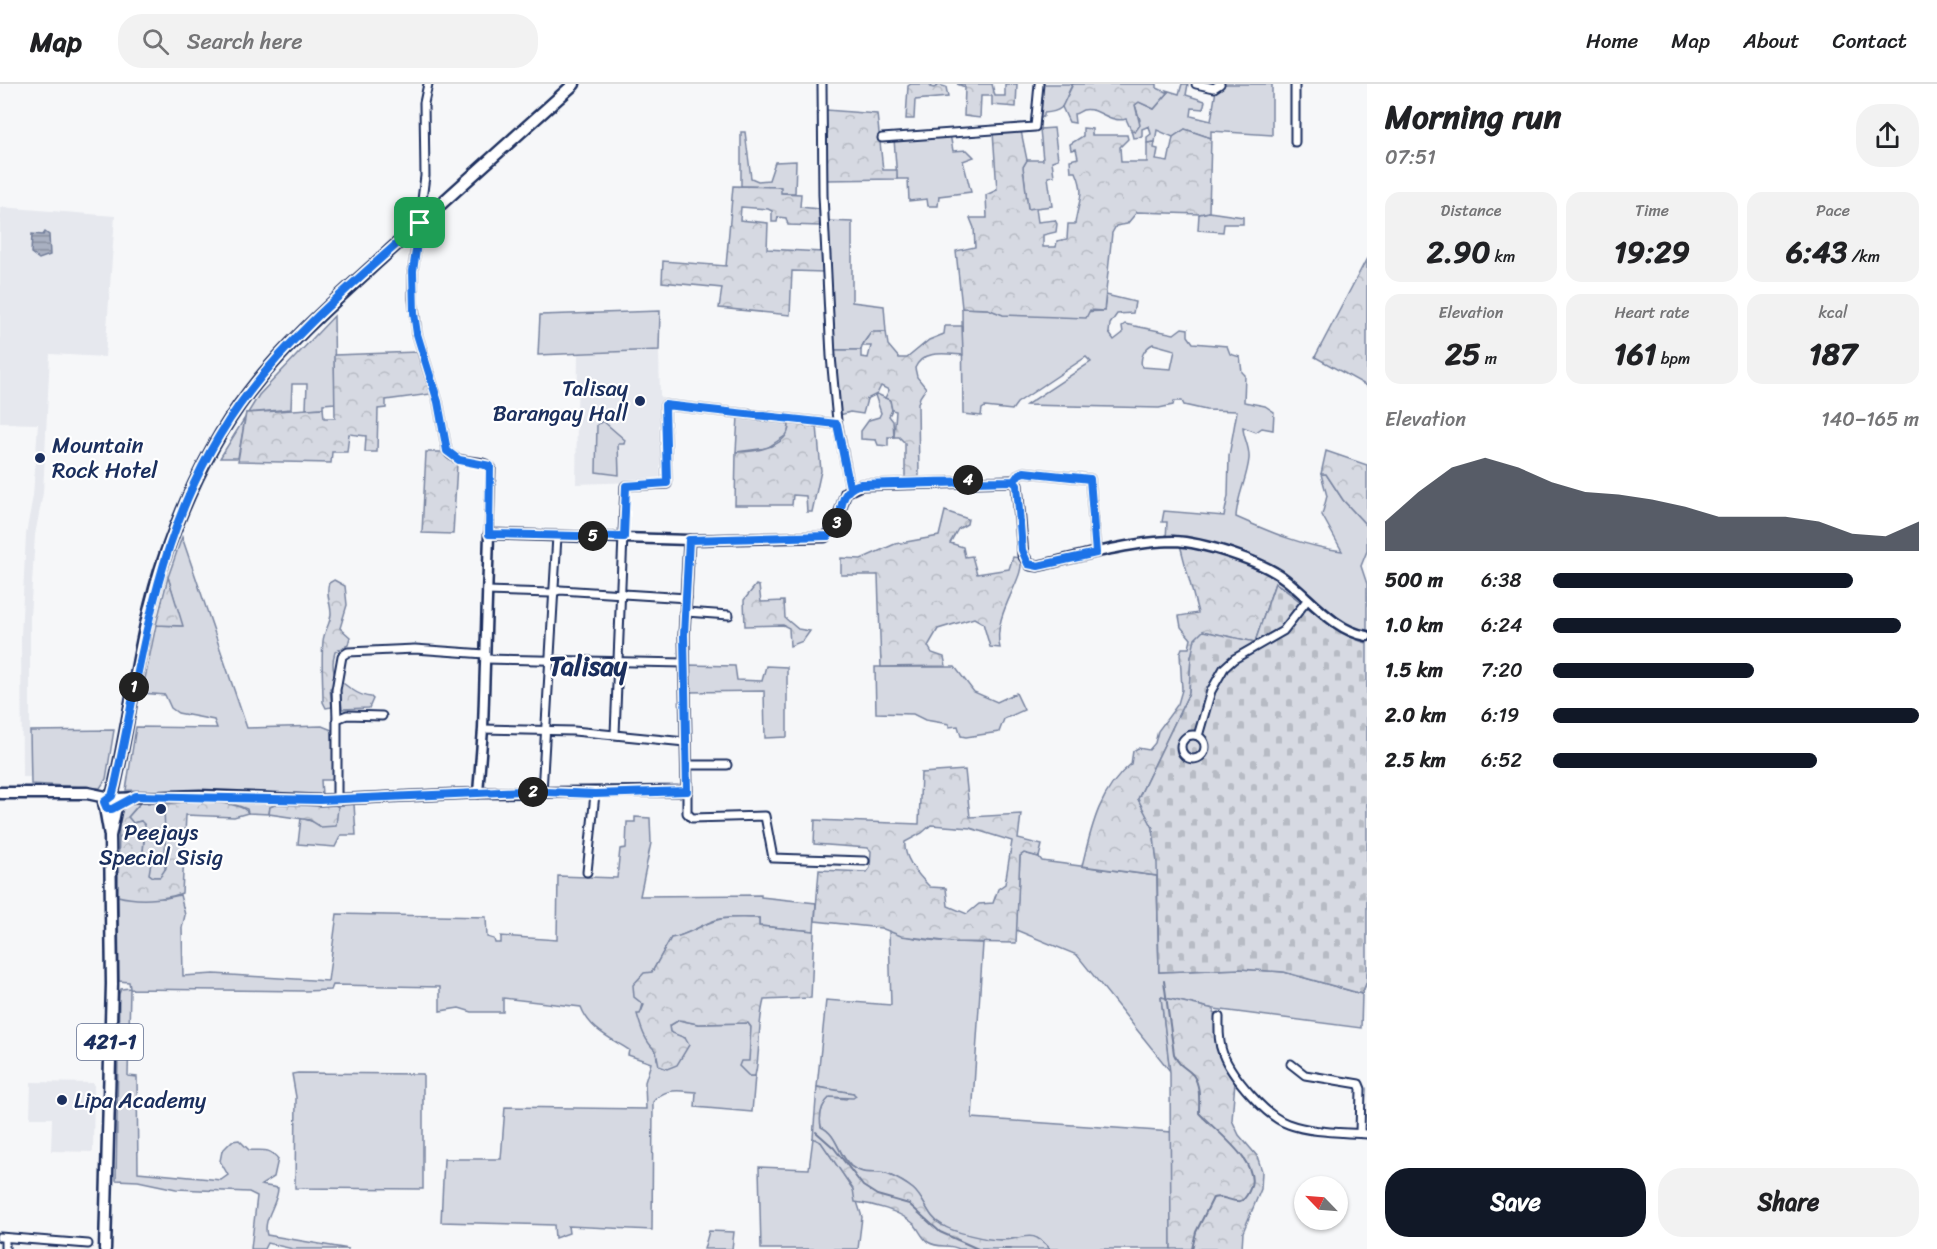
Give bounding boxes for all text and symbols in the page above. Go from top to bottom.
search box [118,14,538,68]
text: Map [30,17,82,66]
text: Search here [187,22,303,61]
text: Home [1586,22,1638,60]
text: Map [1671,22,1710,60]
text: About [1743,22,1800,60]
text: Contact [1833,22,1907,60]
icon: search [139,25,172,58]
text: Morning run [1385,88,1561,146]
button: share [1856,104,1919,167]
text: 07:51 [1385,140,1436,175]
text: Distance [1441,196,1501,225]
text: Time [1635,196,1669,225]
text: Pace [1816,196,1850,225]
pin [394,197,445,248]
icon: arrive [403,206,436,239]
text: 2.90 [1427,225,1490,279]
text: 19:29 [1614,225,1690,279]
text: 6:43 [1786,225,1847,279]
text: km [1490,242,1515,271]
text: /km [1847,242,1880,271]
text: Elevation [1439,298,1503,327]
text: Heart rate [1614,298,1690,327]
text: kcal [1818,298,1848,327]
text: 25 [1445,327,1481,381]
text: 161 [1614,327,1657,381]
text: 187 [1809,327,1857,381]
text: m [1481,344,1497,373]
text: bpm [1657,344,1690,373]
place label: Talisay Barangay Hall [493,369,629,433]
marker: Talisay Barangay Hall [633,394,647,408]
text: Elevation [1385,402,1466,437]
text: 140–165 m [1821,402,1919,437]
place label: Mountain Rock Hotel [52,426,158,490]
marker: Mountain Rock Hotel [33,451,47,465]
pin: 4 [953,465,983,495]
text: 4 [963,465,973,494]
pin: 3 [822,508,852,538]
text: 3 [833,508,841,537]
pin: 5 [578,521,608,551]
text: 5 [588,521,598,550]
text: 500 m [1385,563,1443,598]
text: 6:38 [1481,563,1521,598]
text: 1.0 km [1385,608,1443,643]
text: 6:24 [1481,608,1522,643]
district label: Talisay [549,643,628,689]
text: 1.5 km [1385,653,1443,688]
text: 7:20 [1481,653,1523,688]
pin: 1 [119,672,149,702]
text: 1 [131,672,137,701]
text: 2.0 km [1385,698,1446,733]
text: 6:19 [1481,698,1519,733]
text: 2.5 km [1385,743,1446,778]
text: 6:52 [1481,743,1522,778]
pin: 2 [518,777,548,807]
text: 2 [528,777,538,806]
marker: Peejays Special Sisig [154,802,168,816]
place label: Peejays Special Sisig [99,813,223,877]
road number: 421-1 [77,1024,143,1060]
place label: Lipa Academy [74,1081,207,1120]
marker: Lipa Academy [55,1093,69,1107]
button: Save [1385,1168,1646,1237]
button: Share [1658,1168,1919,1237]
north arrow [1294,1176,1348,1230]
map controls [1294,1176,1348,1230]

